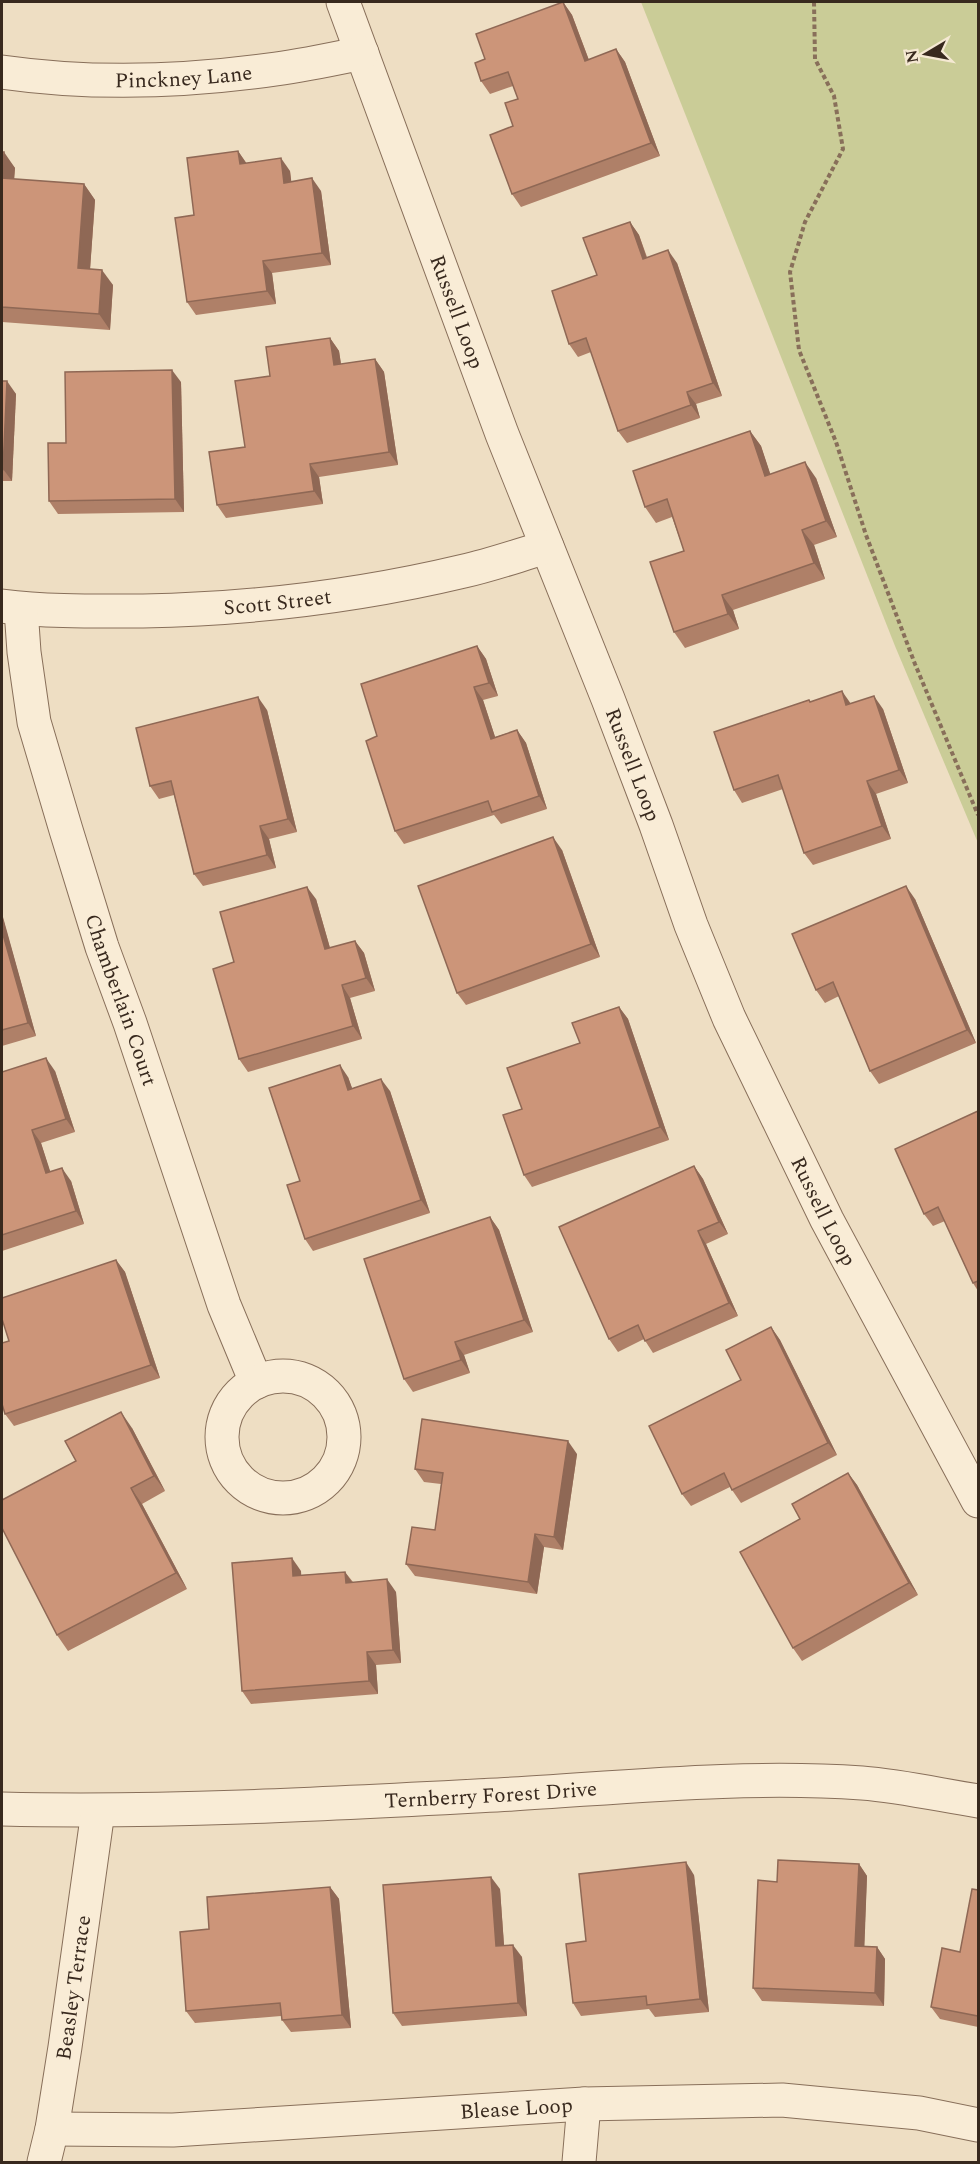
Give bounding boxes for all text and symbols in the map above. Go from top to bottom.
north arrow [896,24,956,84]
text: N [899,48,925,65]
street label: Pinckney Lane [115,57,254,97]
street label: Russell Loop [420,250,492,374]
street label: Scott Street [222,581,334,624]
street label: Russell Loop [596,704,668,827]
street label: Chamberlain Court [76,910,165,1090]
street label: Russell Loop [781,1151,864,1272]
street label: Ternberry Forest Drive [384,1773,598,1818]
street label: Beasley Terrace [48,1913,100,2063]
street label: Blease Loop [459,2090,574,2129]

